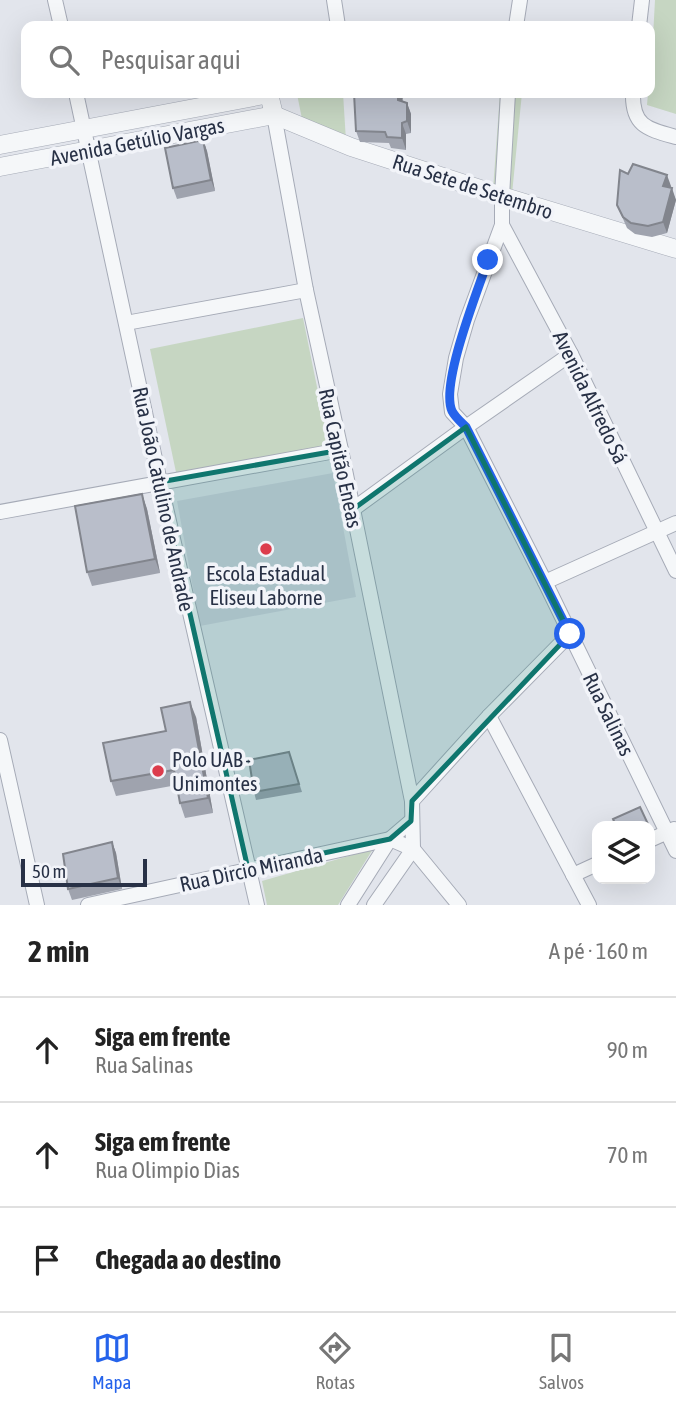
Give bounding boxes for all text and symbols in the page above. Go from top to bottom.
search box [21,21,655,98]
icon: search [45,41,83,79]
text: Pesquisar aqui [101,45,241,75]
street label: Avenida Getúlio Vargas [48,112,226,170]
street label: Rua Sete de Setembro [390,149,556,223]
route end [472,244,503,275]
street label: Avenida Alfredo Sá [549,327,633,467]
street label: Rua João Catulino de Andrade [128,385,200,613]
street label: Rua Capitão Eneas [315,386,367,530]
marker: Escola Estadual Eliseu Laborne [258,541,274,557]
place label: Escola Estadual Eliseu Laborne [206,561,326,609]
route start [554,618,585,649]
street label: Rua Salinas [579,668,639,760]
place label: Polo UAB - Unimontes [172,747,257,795]
marker: Polo UAB - Unimontes [150,763,166,779]
map controls [592,821,655,884]
button: layers [592,821,655,884]
street label: Rua Dircio Miranda [177,842,325,896]
scale bar [21,856,147,888]
text: 50 m [32,860,66,882]
text: 2 min [28,934,89,968]
text: A pé · 160 m [549,938,648,964]
text: Siga em frente [95,1022,231,1052]
icon: ahead [28,1031,66,1069]
text: 90 m [607,1037,648,1063]
text: Rua Salinas [95,1052,193,1078]
text: Siga em frente [95,1127,231,1157]
icon: ahead [28,1136,66,1174]
text: 70 m [607,1142,648,1168]
text: Rua Olimpio Dias [95,1157,240,1183]
icon: arrive [28,1241,66,1279]
text: Chegada ao destino [95,1245,281,1275]
tab: Mapa [92,1329,131,1393]
tab: Rotas [316,1329,355,1393]
tab: Salvos [539,1329,584,1393]

